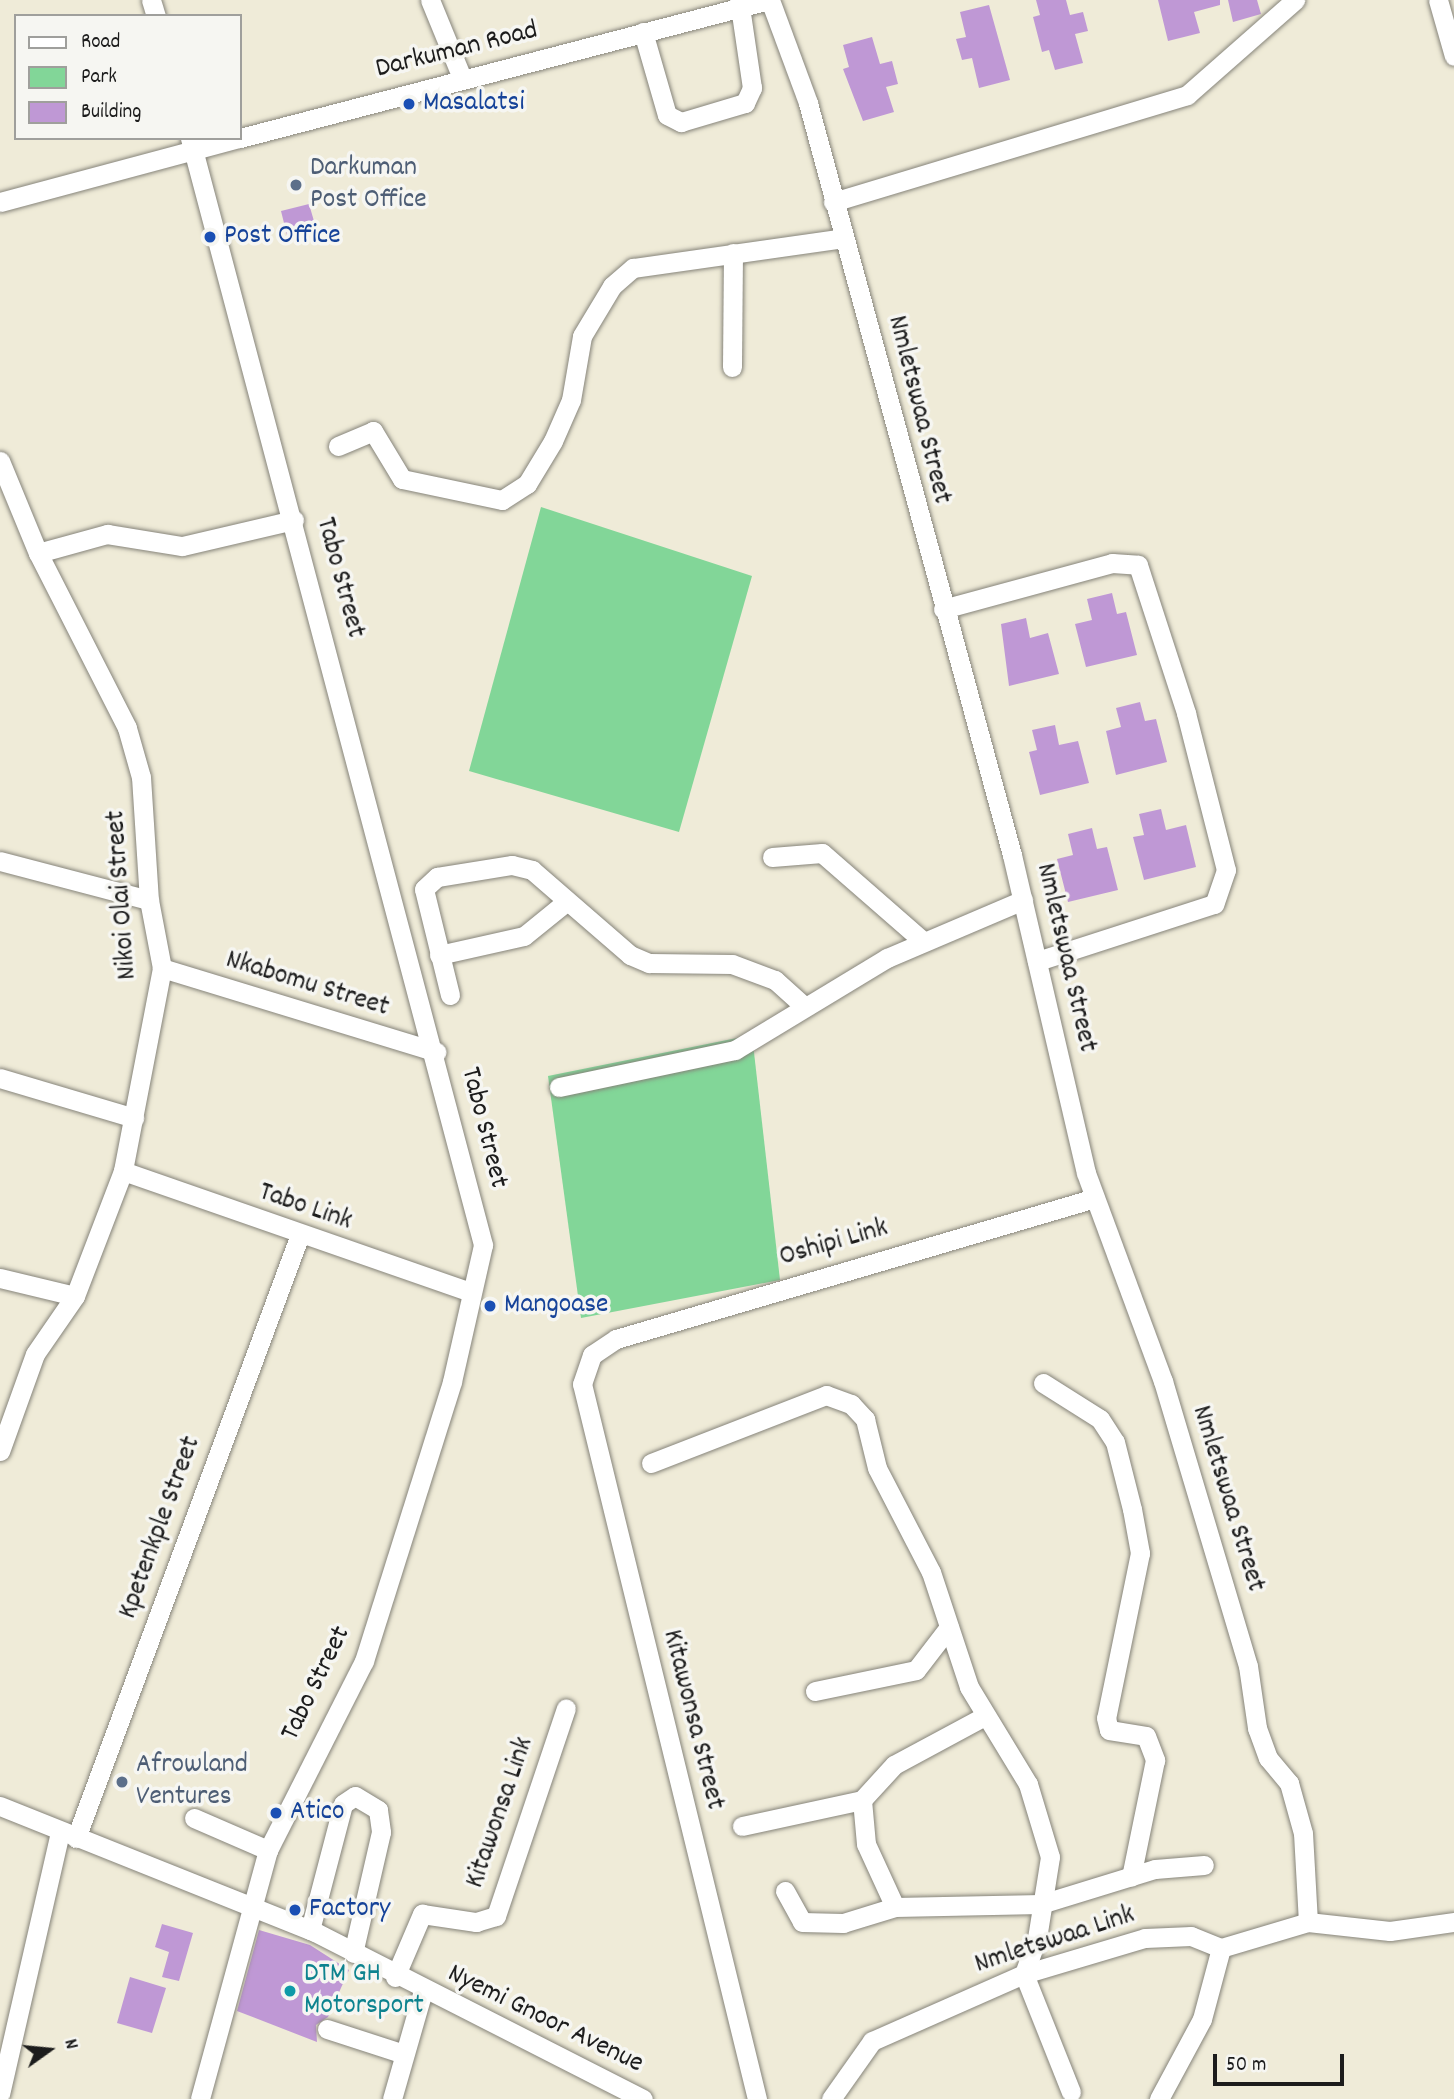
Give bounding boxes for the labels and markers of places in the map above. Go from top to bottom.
place label: Masalatsi [423,87,524,121]
marker: Masalatsi [401,96,417,112]
place label: Darkuman Post Office [310,152,427,218]
marker: Darkuman Post Office [288,177,304,193]
place label: Post Office [224,220,341,254]
marker: Post Office [202,229,218,245]
place label: Mangoase [504,1289,608,1323]
marker: Mangoase [482,1298,498,1314]
place label: Afrowland Ventures [136,1749,248,1815]
marker: Afrowland Ventures [114,1774,130,1790]
place label: Atico [290,1796,344,1830]
marker: Atico [268,1805,284,1821]
place label: Factory [309,1893,390,1927]
marker: Factory [287,1902,303,1918]
place label: DTM GH Motorsport [304,1958,424,2024]
marker: DTM GH Motorsport [282,1983,298,1999]

